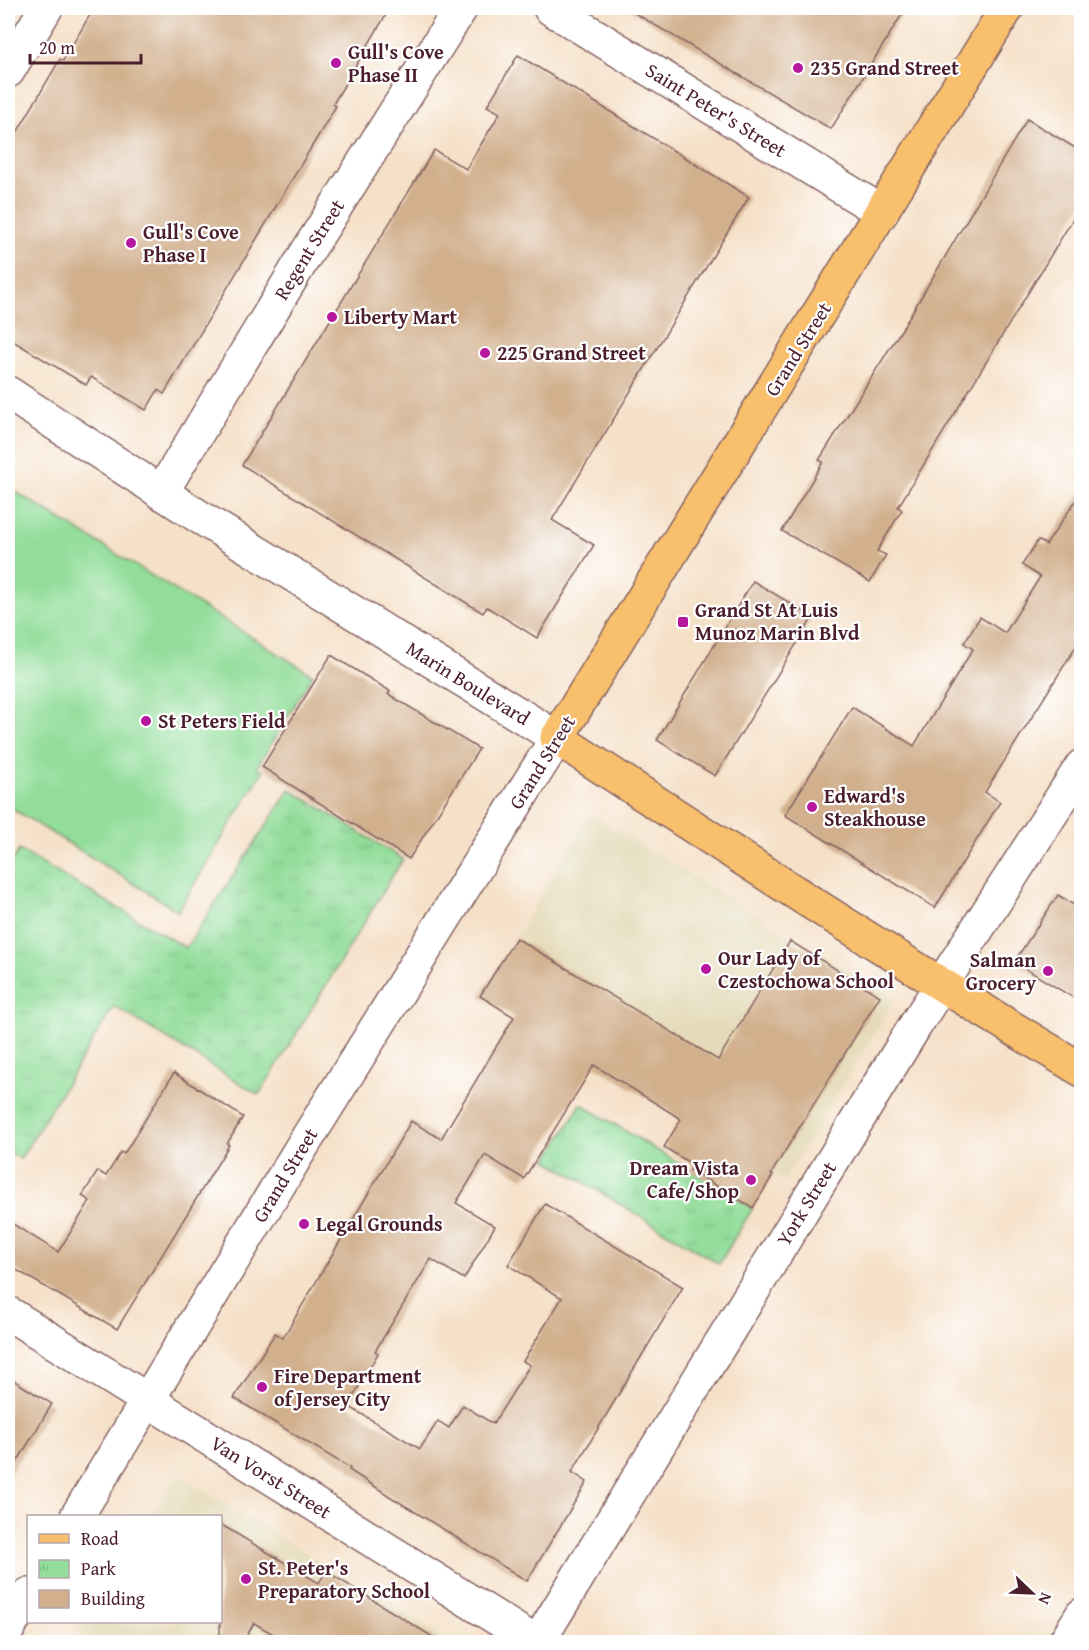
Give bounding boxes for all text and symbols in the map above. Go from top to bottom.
scale bar [30,27,141,65]
text: 20 m [39,34,75,61]
place label: Gull's Cove Phase II [348,37,444,89]
place label: 235 Grand Street [810,53,959,82]
street label: Saint Peter's Street [640,55,792,164]
marker: Gull's Cove Phase II [329,56,343,70]
marker: 235 Grand Street [791,61,805,75]
street label: Regent Street [267,193,351,305]
place label: Gull's Cove Phase I [143,217,239,269]
marker: Gull's Cove Phase I [124,236,138,250]
street label: Grand Street [757,296,838,401]
place label: Liberty Mart [344,302,457,331]
marker: Liberty Mart [325,310,339,324]
place label: 225 Grand Street [497,338,646,367]
marker: 225 Grand Street [478,346,492,360]
place label: Grand St At Luis Munoz Marin Blvd [695,595,860,647]
marker: Grand St At Luis Munoz Marin Blvd [676,615,690,629]
street label: Marin Boulevard [401,633,536,732]
place label: St Peters Field [158,706,286,735]
street label: Grand Street [501,709,582,814]
marker: St Peters Field [139,714,153,728]
place label: Edward's Steakhouse [824,781,926,833]
marker: Edward's Steakhouse [805,800,819,814]
place label: Our Lady of Czestochowa School [718,943,894,995]
place label: Salman Grocery [966,945,1037,997]
marker: Our Lady of Czestochowa School [699,962,713,976]
marker: Salman Grocery [1041,964,1055,978]
street label: Grand Street [245,1122,324,1228]
place label: Dream Vista Cafe/Shop [629,1153,740,1205]
street label: York Street [769,1155,843,1251]
marker: Dream Vista Cafe/Shop [744,1173,758,1187]
place label: Legal Grounds [316,1209,443,1238]
marker: Legal Grounds [297,1217,311,1231]
place label: Fire Department of Jersey City [274,1361,422,1413]
marker: Fire Department of Jersey City [255,1380,269,1394]
street label: Van Vorst Street [205,1428,337,1525]
legend [27,1515,222,1623]
text: Road [81,1525,119,1552]
place label: St. Peter's Preparatory School [258,1553,430,1605]
text: Park [81,1555,117,1582]
north arrow [1002,1563,1062,1623]
marker: St. Peter's Preparatory School [239,1572,253,1586]
text: Building [81,1585,145,1612]
text: N [1033,1589,1059,1609]

